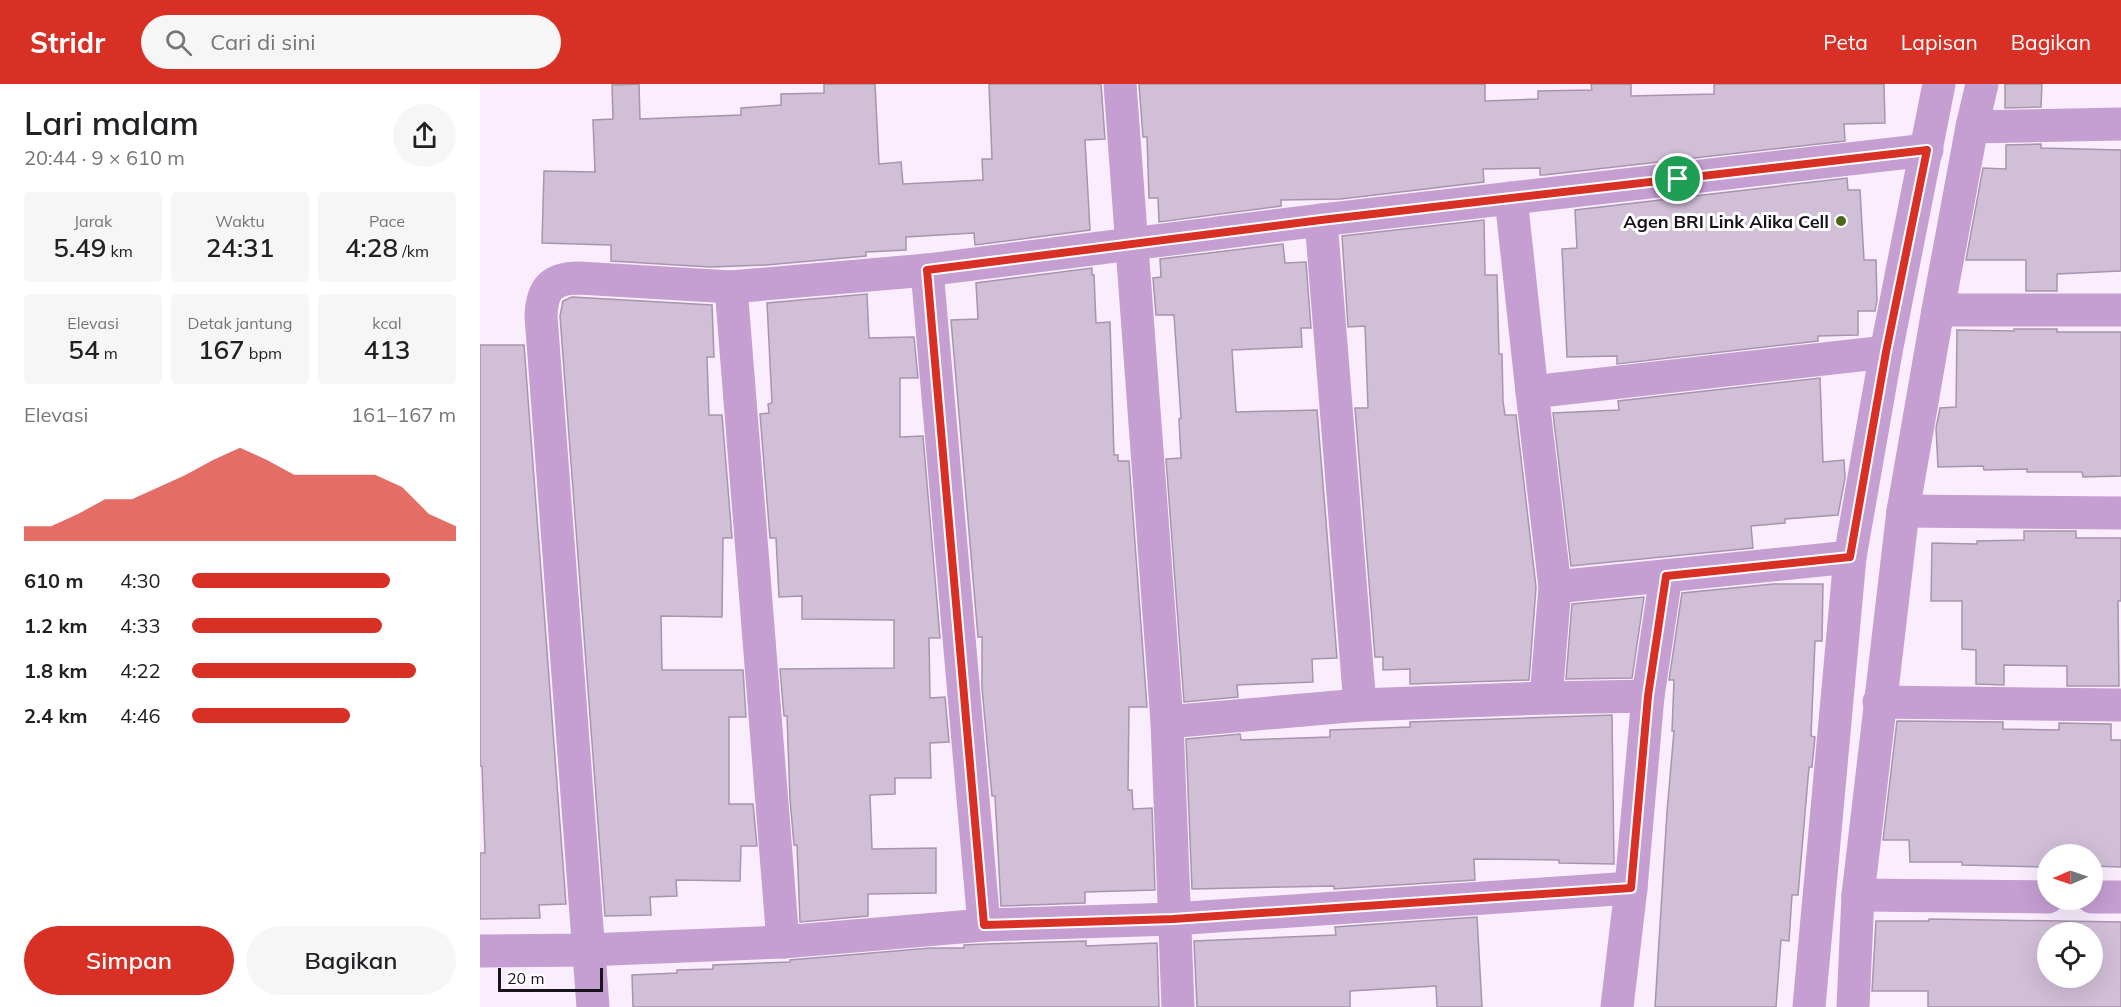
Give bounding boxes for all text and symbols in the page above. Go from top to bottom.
search box [141,15,561,69]
text: Stridr [30,25,105,60]
icon: search [162,26,195,59]
text: Cari di sini [210,28,316,56]
text: Peta [1823,29,1868,55]
text: Lapisan [1901,29,1978,55]
text: Bagikan [2011,29,2091,55]
text: Lari malam [24,102,199,143]
button: share [393,104,456,167]
text: 20:44 · 9 × 610 m [24,145,185,170]
pin [1652,153,1703,204]
icon: arrive [1661,162,1694,195]
place label: Agen BRI Link Alika Cell [1623,210,1829,233]
text: Jarak [74,211,112,231]
text: Waktu [215,211,265,231]
text: Pace [369,211,405,231]
marker: Agen BRI Link Alika Cell [1834,214,1848,228]
text: 5.49 [53,231,106,264]
text: 24:31 [206,231,274,264]
text: 4:28 [345,231,398,264]
text: km [106,241,133,261]
text: /km [398,241,429,261]
text: Elevasi [67,313,119,333]
text: Detak jantung [188,313,292,333]
text: kcal [372,313,402,333]
text: 54 [68,333,99,366]
text: 167 [198,333,245,366]
text: 413 [364,333,410,366]
text: m [99,343,118,363]
text: bpm [245,343,282,363]
text: Elevasi [24,402,88,427]
text: 161–167 m [351,402,456,427]
text: 610 m [24,568,83,593]
text: 4:30 [120,568,161,593]
text: 1.2 km [24,613,87,638]
text: 4:33 [120,613,161,638]
text: 1.8 km [24,658,87,683]
text: 4:22 [120,658,161,683]
text: 2.4 km [24,703,87,728]
text: 4:46 [120,703,161,728]
north arrow [2037,844,2103,910]
map controls [2037,844,2103,988]
button: locate [2037,922,2103,988]
button: Simpan [24,926,234,995]
button: Bagikan [246,926,456,995]
scale bar [498,965,603,992]
text: 20 m [507,968,544,988]

